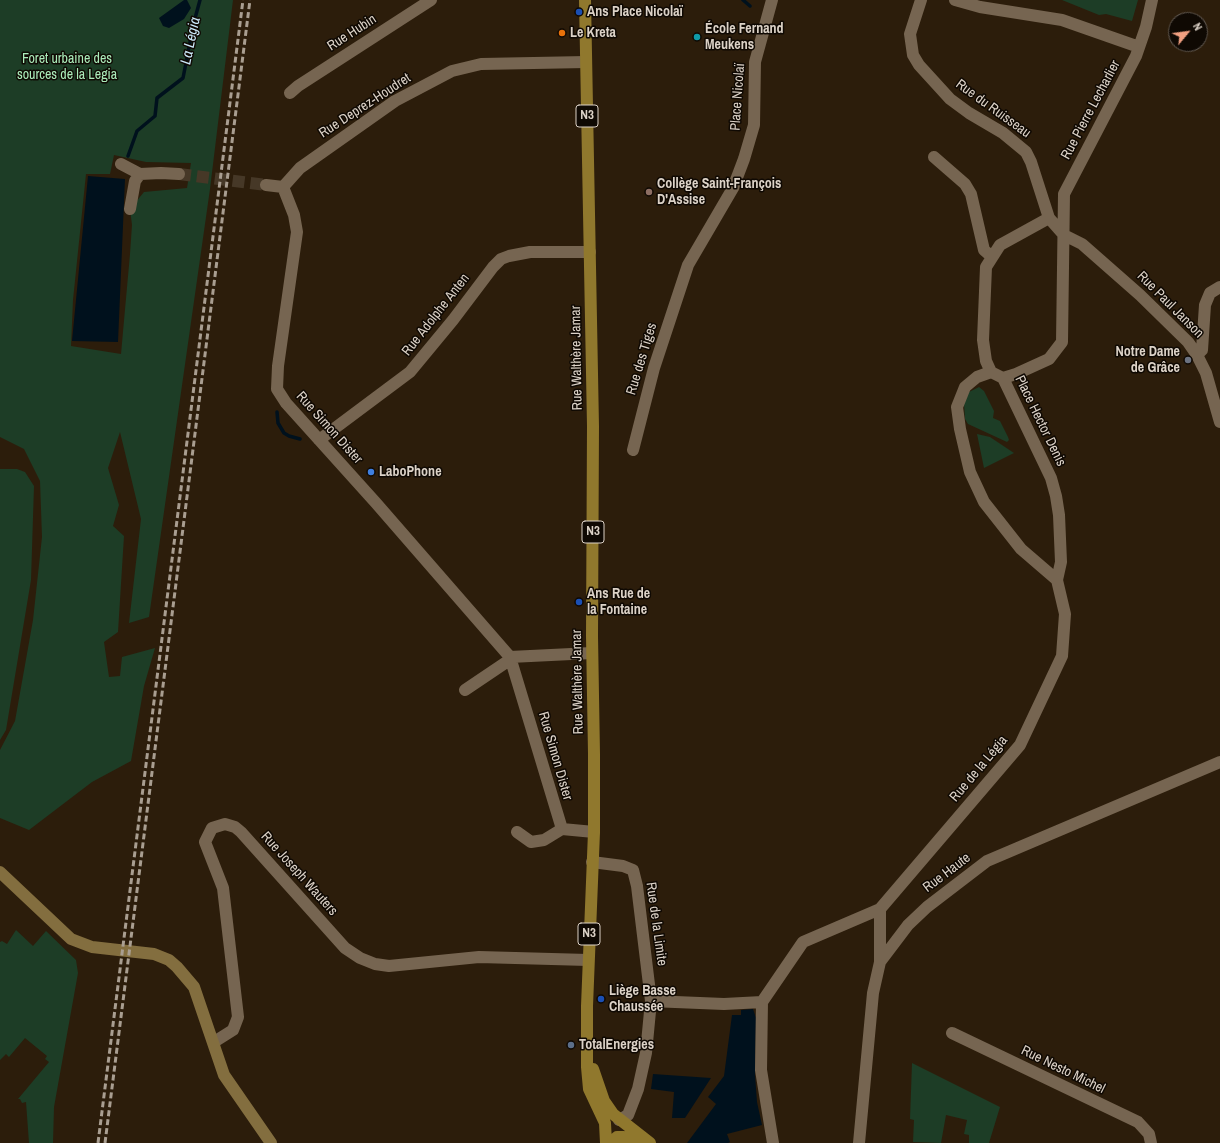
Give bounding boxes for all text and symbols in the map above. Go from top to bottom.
place label: Ans Place Nicolaï [587,4,683,20]
marker: Ans Place Nicolaï [574,7,584,17]
street label: Rue Hubin [324,11,380,55]
north arrow [1168,12,1208,52]
water label: La Légia [177,16,205,66]
text: N [1190,20,1205,33]
place label: École Fernand Meukens [705,21,784,54]
place label: Le Kreta [570,25,616,41]
marker: Le Kreta [557,28,567,38]
marker: École Fernand Meukens [692,32,702,42]
park label: Foret urbaine des sources de la Legia [17,51,117,84]
street label: Rue Pierre Lecharlier [1058,58,1124,162]
street label: Place Nicolaï [727,63,749,131]
street label: Rue Deprez-Houdret [316,70,414,142]
street label: Rue du Ruisseau [952,76,1034,142]
road number: N3 [576,105,598,127]
place label: Collège Saint-François D'Assise [657,176,781,208]
marker: Collège Saint-François D'Assise [644,187,654,197]
street label: Rue Paul Janson [1133,268,1207,342]
street label: Rue Adolphe Anten [399,271,473,359]
street label: Rue Walthère Jamar [568,305,586,411]
street label: Rue des Tiges [623,321,661,397]
place label: Notre Dame de Grâce [1116,344,1180,376]
marker: Notre Dame de Grâce [1183,355,1193,365]
street label: Place Hector Denis [1011,373,1069,469]
street label: Rue Simon Dister [292,388,366,468]
place label: LaboPhone [379,464,442,480]
marker: LaboPhone [366,467,376,477]
road number: N3 [582,521,604,543]
place label: Ans Rue de la Fontaine [587,586,650,618]
marker: Ans Rue de la Fontaine [574,597,584,607]
street label: Rue Walthère Jamar [569,629,587,735]
street label: Rue Simon Dister [534,710,576,802]
street label: Rue de la Légia [947,733,1011,805]
street label: Rue Joseph Wauters [257,829,341,919]
street label: Rue Haute [920,850,974,896]
street label: Rue de la Limite [642,881,670,967]
road number: N3 [578,923,600,945]
place label: Liège Basse Chaussée [609,983,676,1016]
marker: Liège Basse Chaussée [596,994,606,1004]
place label: TotalEnergies [579,1037,654,1053]
marker: TotalEnergies [566,1040,576,1050]
street label: Rue Nesto Michel [1018,1042,1108,1098]

